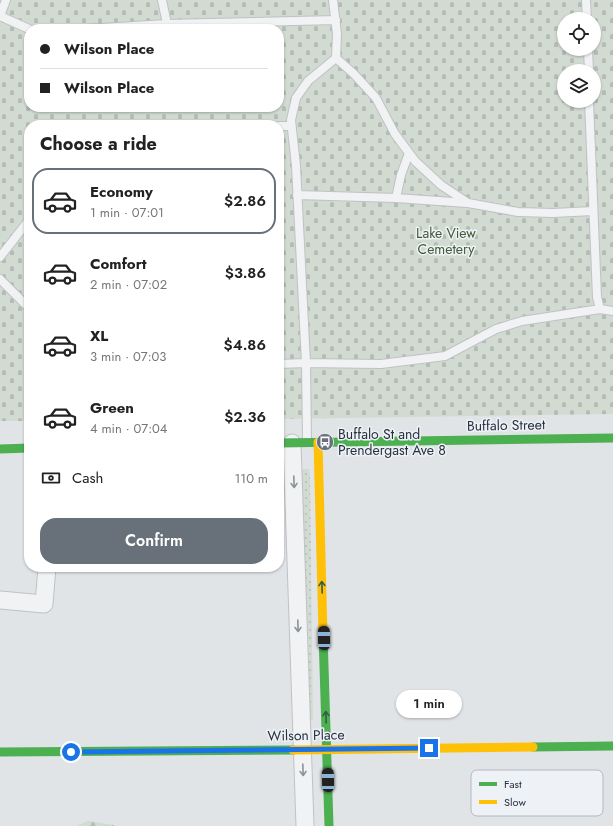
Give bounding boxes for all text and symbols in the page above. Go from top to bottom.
map controls [557,12,601,108]
button: locate [557,12,601,56]
text: Wilson Place [64,38,154,60]
button: layers [557,64,601,108]
text: Wilson Place [64,77,154,99]
text: Choose a ride [40,131,157,157]
text: Economy [90,181,153,203]
icon: car [42,183,78,219]
text: $2.86 [224,190,266,212]
text: 1 min · 07:01 [90,203,164,222]
park label: Lake View Cemetery [416,223,476,259]
text: Comfort [90,253,147,275]
icon: car [42,255,78,291]
text: $3.86 [225,262,266,284]
text: 2 min · 07:02 [90,275,167,294]
text: XL [90,325,108,347]
icon: car [42,327,78,363]
text: $4.86 [224,334,266,356]
text: 3 min · 07:03 [90,347,166,366]
text: Green [90,397,134,419]
icon: car [42,399,78,435]
text: $2.36 [224,406,266,428]
street label: Buffalo Street [467,414,546,436]
text: 4 min · 07:04 [90,419,167,438]
place label: Buffalo St and Prendergast Ave 8 [338,424,446,460]
bus stop icon: Buffalo St and Prendergast Ave 8 [315,432,335,452]
icon: cash [40,467,62,489]
text: Cash [72,467,103,489]
text: 110 m [234,469,268,488]
one-way arrow [290,475,297,488]
button: Confirm [40,518,268,564]
one-way arrow [319,581,326,594]
one-way arrow [294,619,302,632]
car [318,626,330,650]
callout: 1 min [396,690,462,718]
text: 1 min [413,694,445,713]
one-way arrow [322,711,330,724]
street label: Wilson Place [267,724,345,746]
route end [420,739,438,757]
route start [62,743,80,761]
one-way arrow [299,763,307,776]
car [322,768,334,792]
legend [471,770,603,816]
text: Fast [504,776,522,792]
text: Slow [504,794,526,810]

